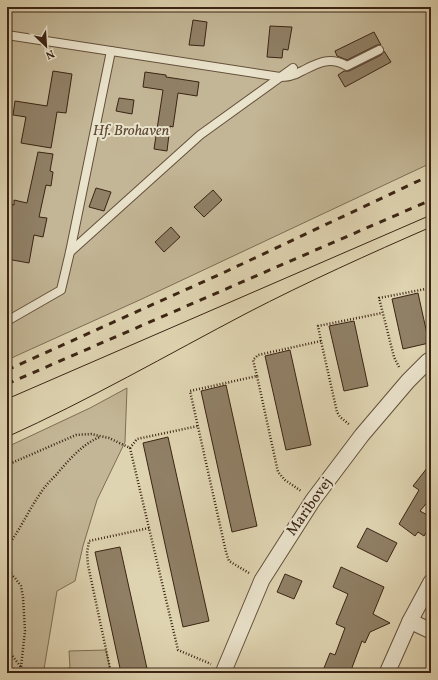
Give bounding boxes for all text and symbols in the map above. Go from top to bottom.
north arrow [26,26,66,66]
text: N [43,45,56,62]
park label: Hf. Brohaven [93,121,170,142]
street label: Maribovej [282,473,338,541]

